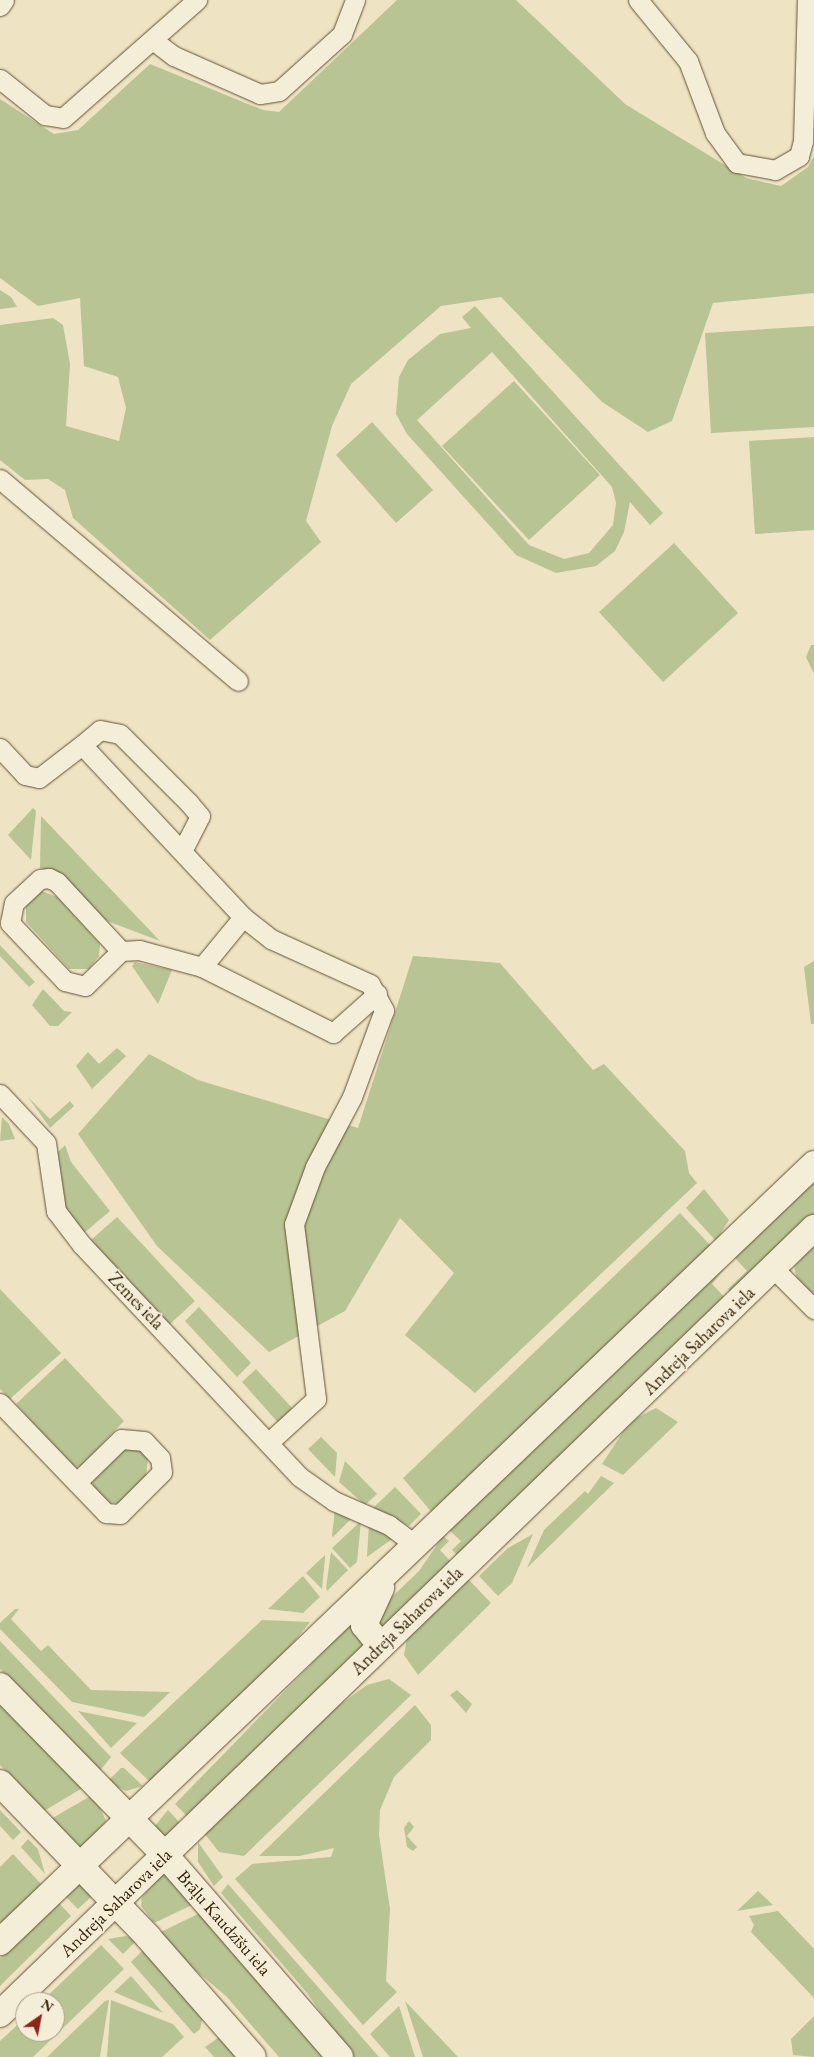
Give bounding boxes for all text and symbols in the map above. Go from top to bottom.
street label: Zemes iela [103,1268,169,1334]
street label: Andreja Saharova iela [639,1282,759,1400]
street label: Andreja Saharova iela [347,1562,467,1680]
street label: Andreja Saharova iela [56,1844,176,1962]
street label: Brāļu Kaudzīšu iela [172,1866,276,1980]
north arrow [15,1992,65,2042]
text: N [38,1995,57,2016]

